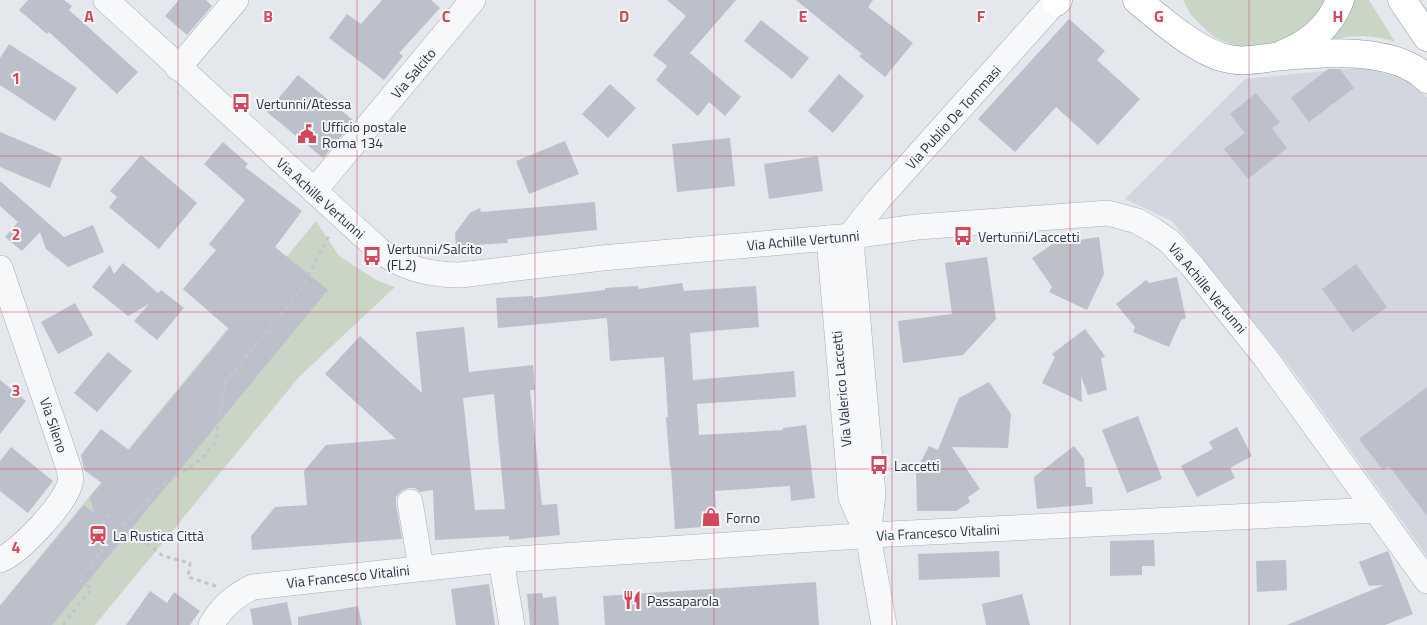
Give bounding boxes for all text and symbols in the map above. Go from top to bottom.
text: A [84,4,94,28]
text: B [263,4,273,28]
text: C [442,4,451,28]
text: D [619,4,629,28]
text: E [799,4,808,28]
text: F [977,4,986,28]
text: G [1154,4,1164,28]
text: H [1333,4,1343,28]
street label: Via Salcito [385,43,441,103]
street label: Via Publio De Tommasi [900,60,1006,174]
text: 1 [12,66,20,90]
bus stop icon: Vertunni/Atessa [230,92,252,114]
place label: Vertunni/Atessa [256,93,351,114]
place label: Ufficio postale Roma 134 [322,116,407,153]
public building icon: Ufficio postale Roma 134 [296,123,318,145]
street label: Via Achille Vertunni [272,152,370,244]
text: 2 [12,222,20,246]
street label: Via Achille Vertunni [746,225,860,255]
bus stop icon: Vertunni/Laccetti [952,225,974,247]
place label: Vertunni/Laccetti [978,226,1080,247]
place label: Vertunni/Salcito (FL2) [387,238,482,275]
street label: Via Achille Vertunni [1164,238,1252,338]
bus stop icon: Vertunni/Salcito (FL2) [361,245,383,267]
street label: Via Valerico Laccetti [825,330,857,448]
text: 3 [12,378,20,402]
street label: Via Sileno [35,395,73,455]
bus stop icon: Laccetti [868,454,890,476]
place label: Laccetti [894,455,940,476]
shop icon: Forno [700,506,722,528]
place label: Forno [726,507,760,528]
street label: Via Francesco Vitalini [876,518,1000,546]
station icon: La Rustica Città [87,524,109,546]
place label: La Rustica Città [113,525,204,546]
text: 4 [12,535,21,559]
street label: Via Francesco Vitalini [285,559,411,593]
restaurant icon: Passaparola [621,589,643,611]
place label: Passaparola [647,590,719,611]

